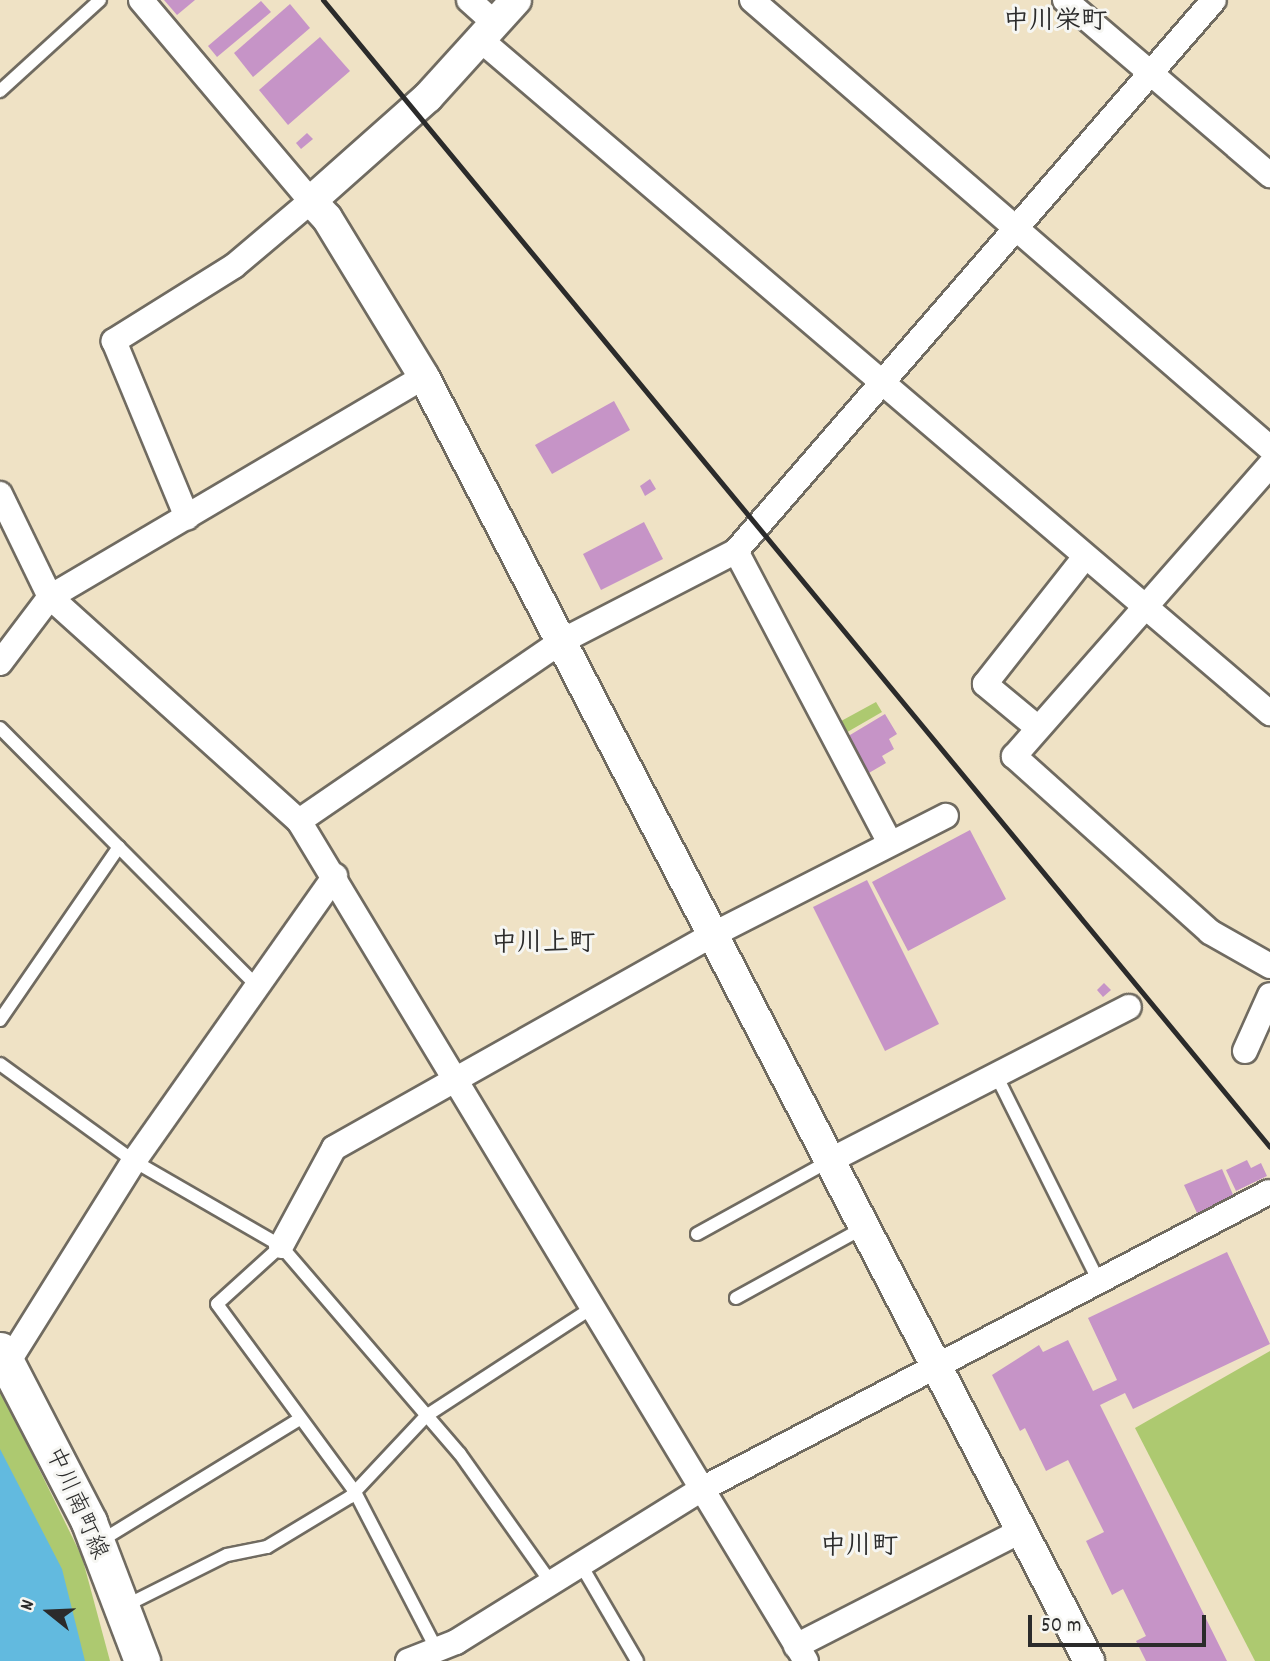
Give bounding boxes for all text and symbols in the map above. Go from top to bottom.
district label: 中川栄町 [1003,7,1107,39]
district label: 中川上町 [491,929,595,961]
street label: 中川南町線 [37,1443,113,1565]
district label: 中川町 [820,1532,898,1564]
north arrow [14,1577,84,1647]
text: N [14,1597,43,1614]
scale bar [1032,1602,1210,1646]
text: 50 m [1041,1612,1081,1642]

